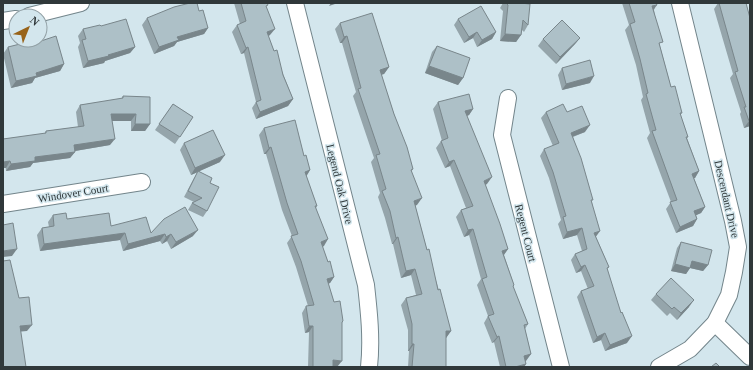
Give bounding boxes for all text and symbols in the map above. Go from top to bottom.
north arrow [8,8,48,48]
text: N [28,14,42,28]
street label: Legend Oak Drive [324,143,356,225]
street label: Descendant Drive [712,159,742,239]
street label: Windover Court [37,181,109,205]
street label: Regent Court [513,203,539,263]

